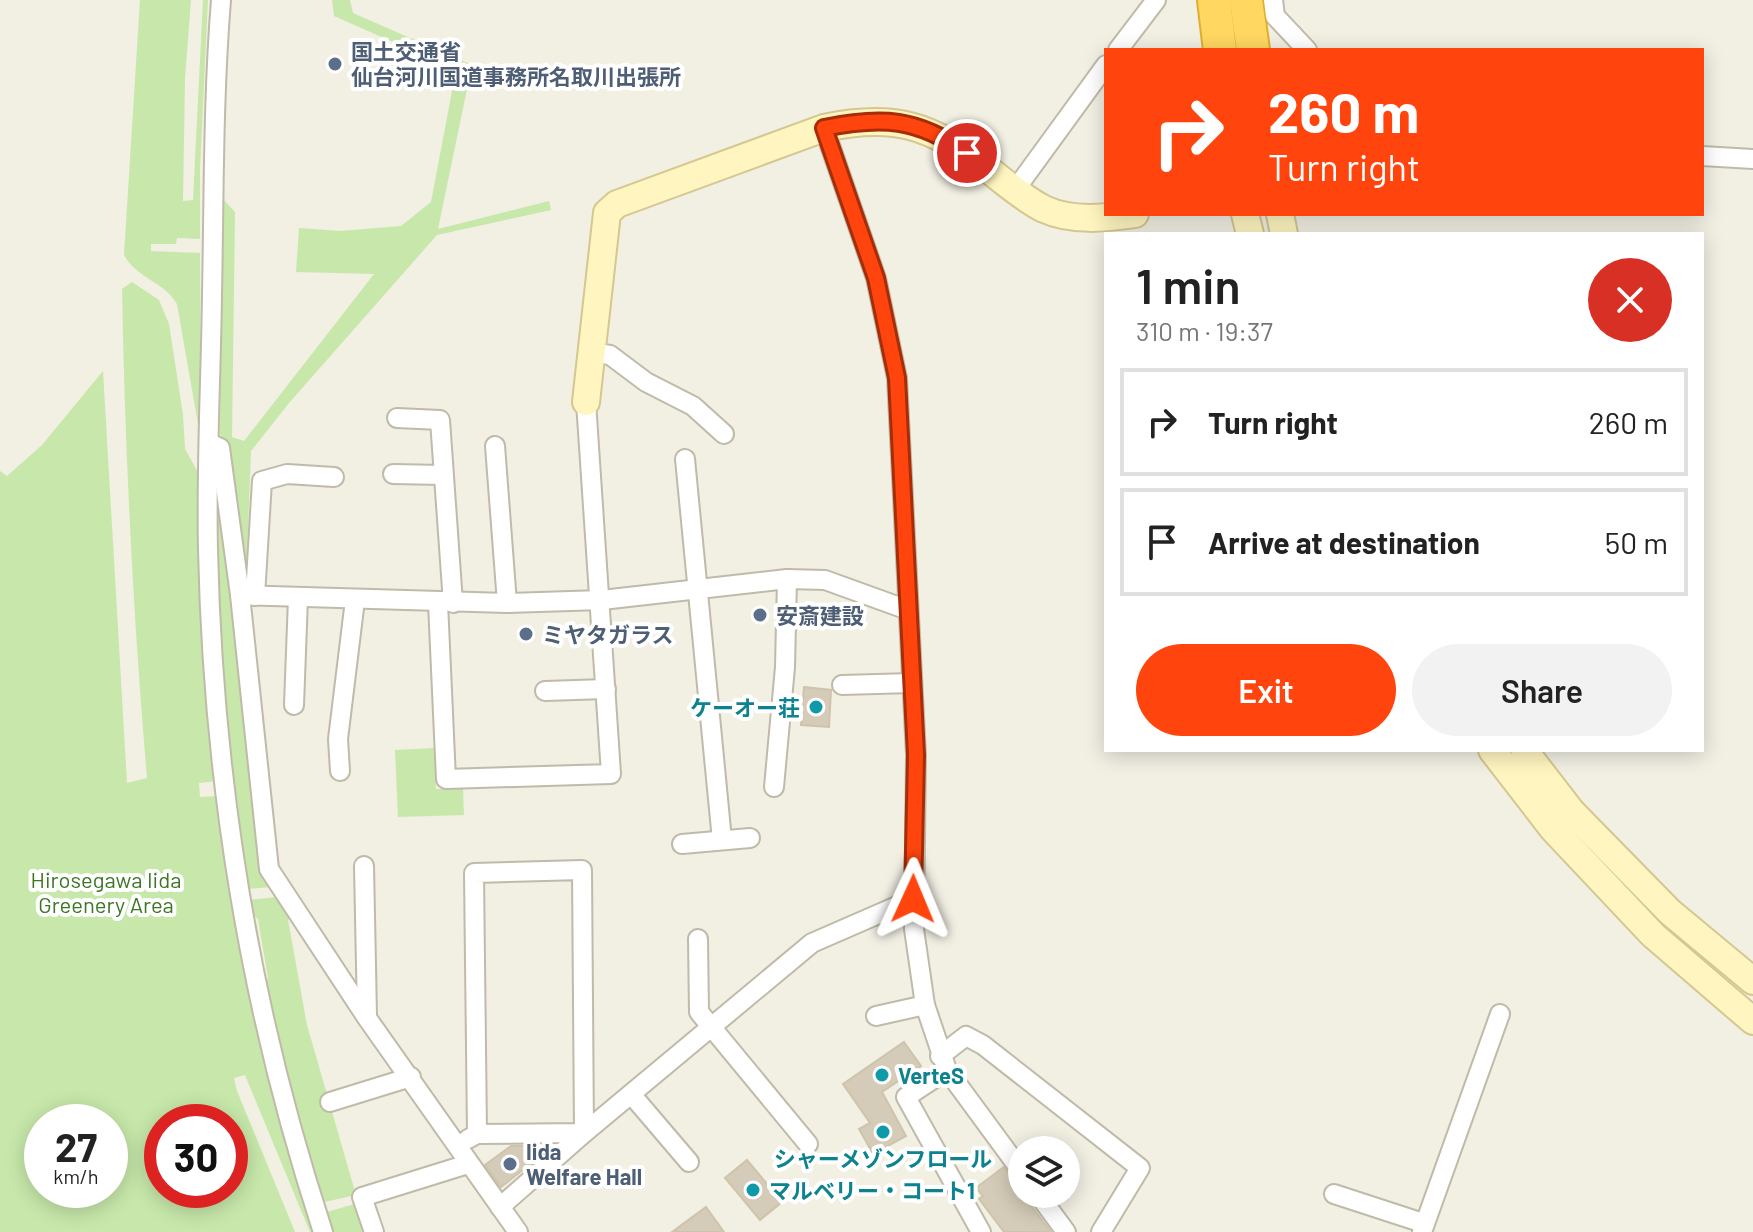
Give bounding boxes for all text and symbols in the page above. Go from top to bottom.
place label: 国土交通省 仙台河川国道事務所名取川出張所 [351,38,681,89]
marker: 国土交通省 仙台河川国道事務所名取川出張所 [326,55,344,73]
text: 260 m [1268,77,1419,144]
icon: right [1136,80,1240,184]
pin [933,119,1001,187]
icon: arrive [945,131,989,175]
text: Turn right [1268,145,1420,188]
text: 1 min [1136,256,1241,314]
button: close [1588,258,1672,342]
text: 310 m · 19:37 [1136,315,1273,346]
icon: right [1140,400,1184,444]
text: Turn right [1208,404,1338,440]
text: 260 m [1589,404,1668,440]
icon: arrive [1140,520,1184,564]
text: Arrive at destination [1208,524,1480,560]
text: 50 m [1605,524,1668,560]
place label: 安斎建設 [776,602,864,628]
marker: 安斎建設 [751,606,769,624]
place label: ミヤタガラス [542,621,674,647]
marker: ミヤタガラス [517,625,535,643]
button: Exit [1136,644,1396,736]
button: Share [1412,644,1672,736]
place label: ケーオー荘 [690,694,800,720]
marker: ケーオー荘 [807,698,825,716]
position arrow [871,857,955,941]
park label: Hirosegawa Iida Greenery Area [31,866,181,917]
place label: VerteS [898,1062,964,1088]
marker: VerteS [873,1066,891,1084]
speed limit sign: 30 [144,1104,248,1208]
text: 27 [55,1122,97,1170]
marker: シャーメゾンフロール [874,1123,892,1141]
map controls [1008,1136,1080,1208]
button: layers [1008,1136,1080,1208]
place label: Iida Welfare Hall [526,1138,642,1189]
place label: シャーメゾンフロール [774,1145,992,1171]
marker: Iida Welfare Hall [501,1155,519,1173]
text: km/h [53,1164,99,1188]
place label: マルベリー・コート1 [769,1177,975,1203]
marker: マルベリー・コート1 [744,1181,762,1199]

